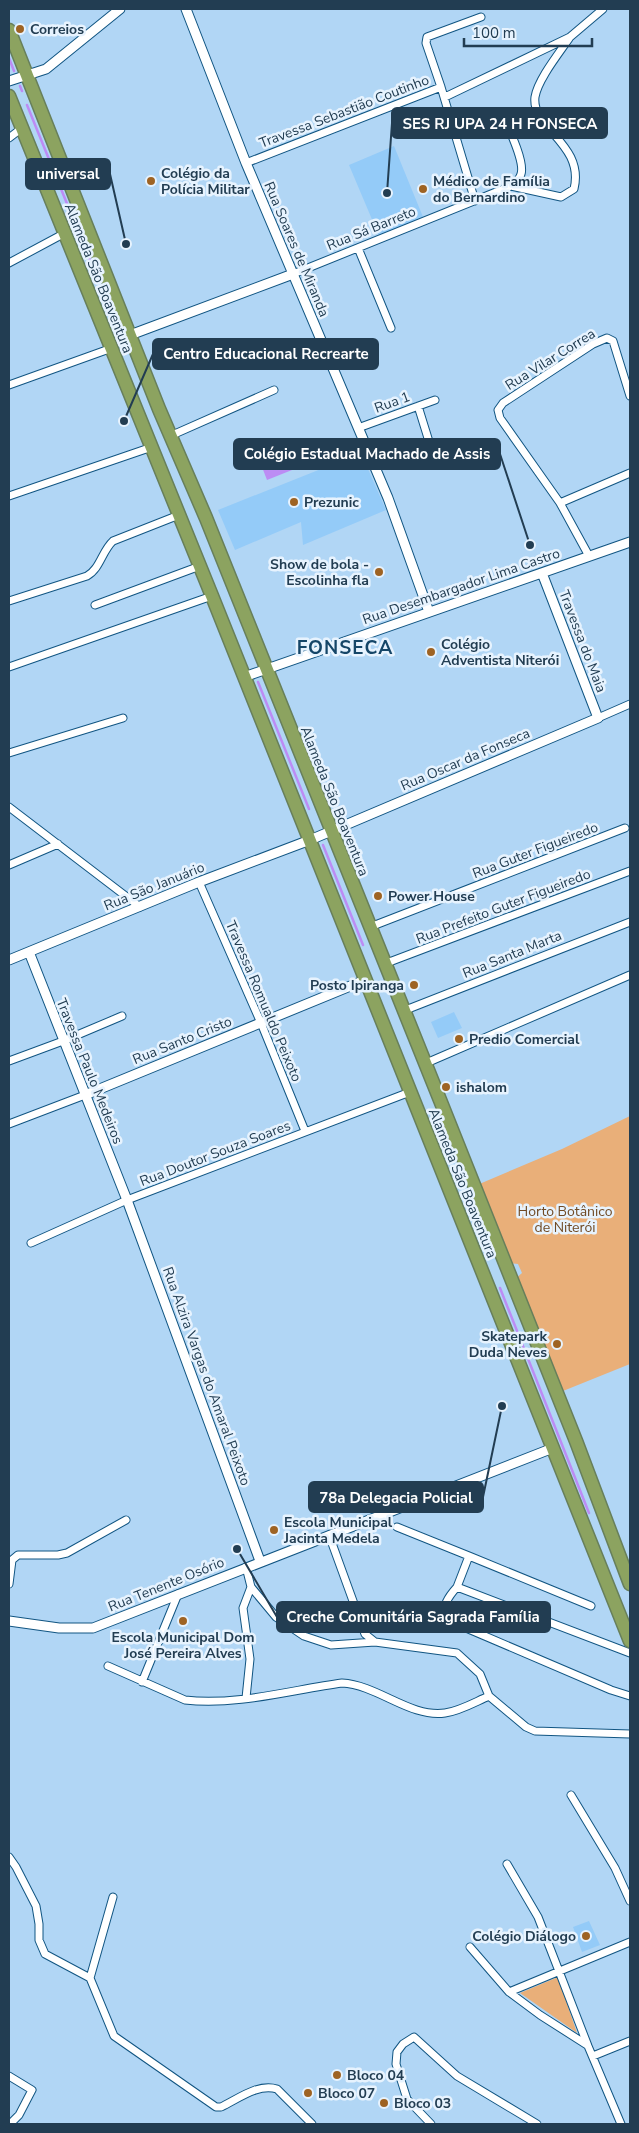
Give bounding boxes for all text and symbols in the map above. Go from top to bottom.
scale bar [464,15,592,47]
place label: Correios [30,20,84,39]
marker: Correios [14,23,26,35]
text: 100 m [472,23,516,43]
street label: Travessa Sebastião Coutinho [257,70,432,153]
callout: SES RJ UPA 24 H FONSECA [392,108,607,138]
text: SES RJ UPA 24 H FONSECA [403,114,598,134]
callout: universal [26,159,110,189]
text: universal [36,164,100,184]
place label: Colégio da Polícia Militar [161,164,250,199]
place label: Médico de Família do Bernardino [433,172,550,207]
marker: Colégio da Polícia Militar [145,175,157,187]
street label: Rua Soares de Miranda [259,179,334,320]
marker: Médico de Família do Bernardino [417,183,429,195]
street label: Alameda São Boaventura [60,200,137,356]
street label: Rua Sá Barreto [324,202,419,255]
street label: Rua Vilar Correa [502,324,599,395]
callout: Centro Educacional Recrearte [153,339,378,369]
text: Centro Educacional Recrearte [163,344,369,364]
street label: Rua 1 [372,387,413,418]
callout: Colégio Estadual Machado de Assis [234,439,500,469]
text: Colégio Estadual Machado de Assis [244,444,490,464]
place label: Prezunic [304,493,359,512]
marker: Prezunic [288,496,300,508]
street label: Rua Desembargador Lima Castro [360,544,563,629]
place label: Show de bola - Escolinha fla [270,555,369,590]
marker: Show de bola - Escolinha fla [373,566,385,578]
street label: Travessa do Maia [554,587,611,695]
district label: FONSECA [297,635,393,661]
place label: Colégio Adventista Niterói [441,635,559,670]
marker: Colégio Adventista Niterói [425,646,437,658]
street label: Alameda São Boaventura [296,723,373,879]
street label: Rua Oscar da Fonseca [398,724,533,795]
street label: Rua Guter Figueiredo [470,818,601,883]
street label: Rua São Januário [101,858,207,915]
street label: Rua Prefeito Guter Figueiredo [413,864,593,949]
place label: Power House [388,887,475,906]
marker: Power House [372,890,384,902]
street label: Travessa Romualdo Peixoto [221,918,306,1085]
street label: Rua Santa Marta [460,926,565,983]
place label: Posto Ipiranga [310,976,404,995]
marker: Posto Ipiranga [408,979,420,991]
street label: Travessa Paulo Medeiros [52,995,128,1147]
street label: Rua Santo Cristo [130,1012,235,1069]
place label: Predio Comercial [469,1030,580,1049]
marker: Predio Comercial [453,1033,465,1045]
place label: ishalom [456,1078,507,1097]
marker: ishalom [440,1081,452,1093]
street label: Alameda São Boaventura [424,1105,501,1261]
street label: Rua Doutor Souza Soares [137,1116,294,1191]
park label: Horto Botânico de Niterói [518,1202,613,1237]
street label: Rua Alzira Vargas do Amaral Peixoto [158,1264,255,1488]
place label: Skatepark Duda Neves [469,1327,547,1362]
marker: Skatepark Duda Neves [551,1338,563,1350]
callout: 78a Delegacia Policial [309,1482,483,1512]
text: 78a Delegacia Policial [319,1488,473,1508]
place label: Escola Municipal Jacinta Medela [283,1513,393,1548]
marker: Escola Municipal Jacinta Medela [268,1524,280,1536]
street label: Rua Tenente Osório [105,1552,227,1616]
callout: Creche Comunitária Sagrada Família [277,1602,550,1632]
text: Creche Comunitária Sagrada Família [286,1607,540,1627]
marker: Escola Municipal Dom José Pereira Alves [177,1615,189,1627]
place label: Escola Municipal Dom José Pereira Alves [111,1628,255,1663]
place label: Colégio Diálogo [472,1927,576,1946]
marker: Colégio Diálogo [580,1930,592,1942]
place label: Bloco 04 [347,2066,405,2085]
marker: Bloco 04 [331,2069,343,2081]
place label: Bloco 07 [318,2084,375,2103]
marker: Bloco 07 [302,2087,314,2099]
place label: Bloco 03 [394,2094,451,2113]
marker: Bloco 03 [378,2097,390,2109]

